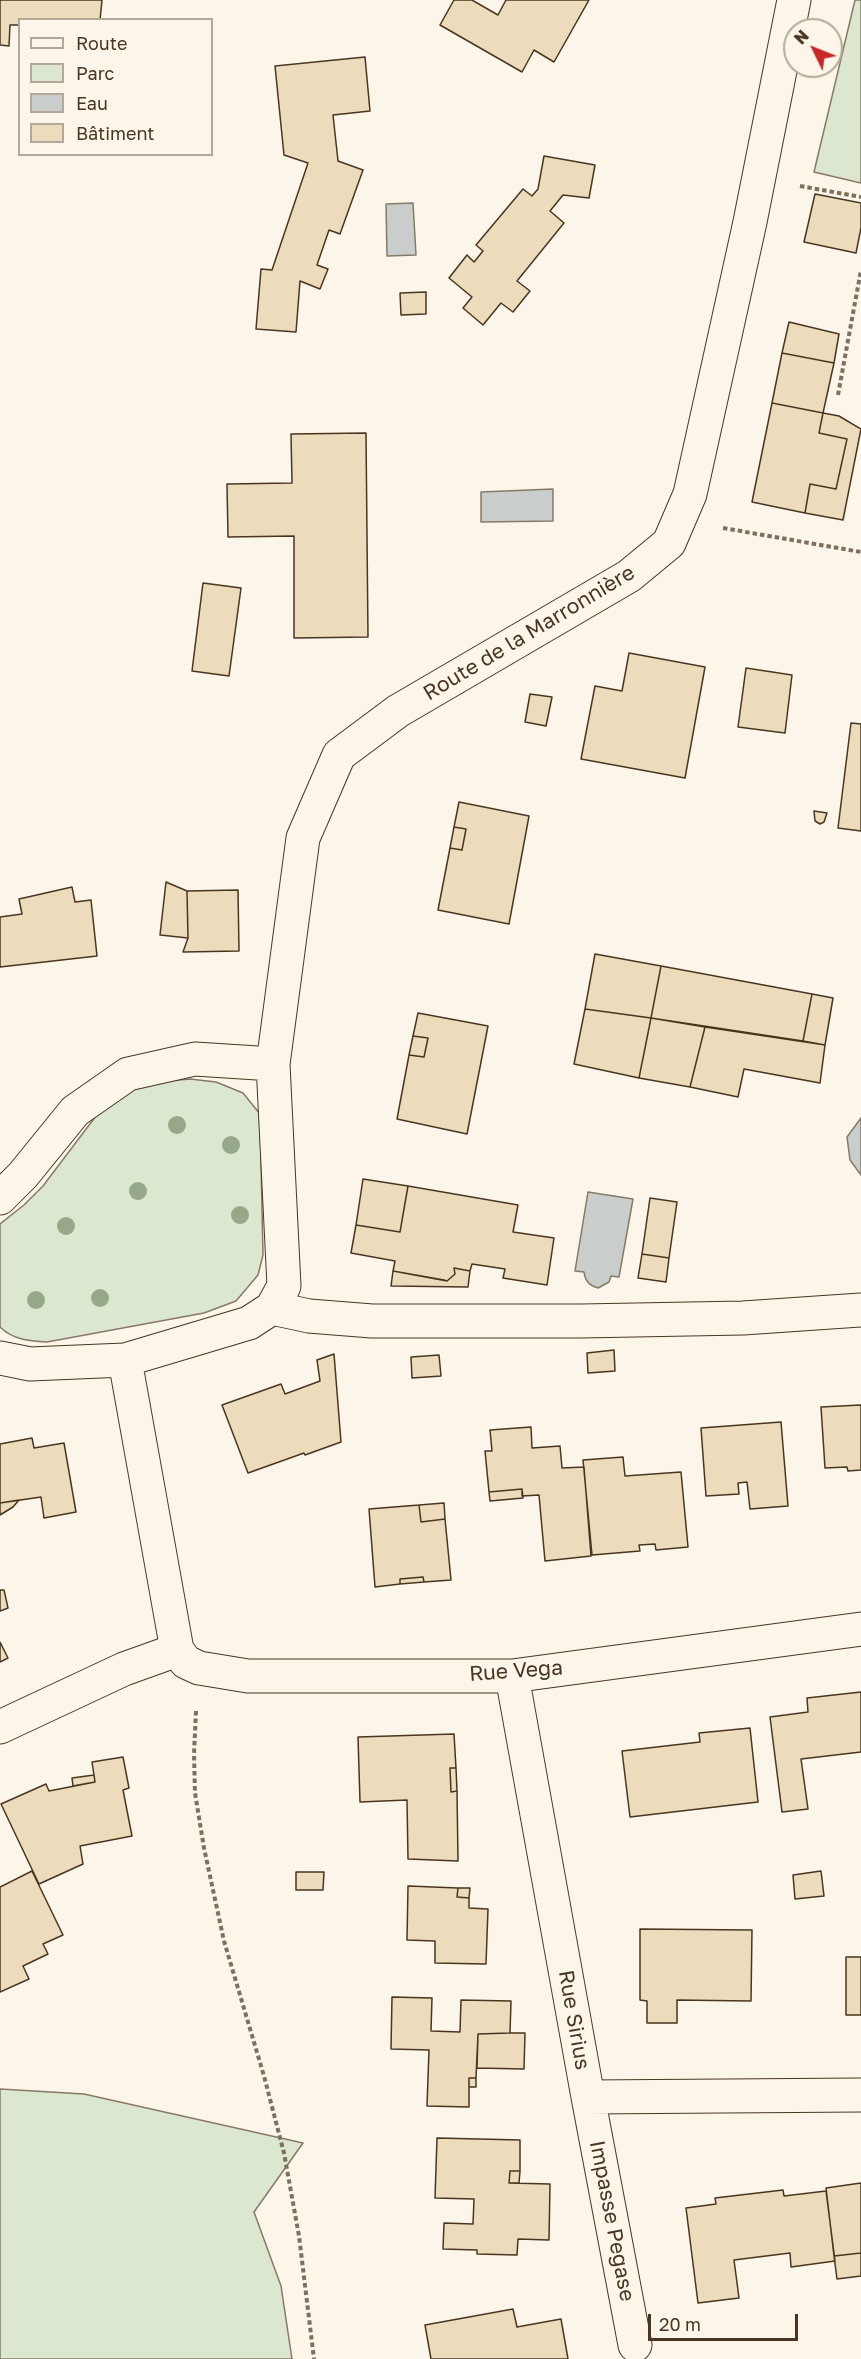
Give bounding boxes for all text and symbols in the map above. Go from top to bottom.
legend [18,18,213,156]
north arrow [783,18,843,78]
text: N [790,26,813,48]
text: Route [76,32,127,54]
text: Parc [76,62,114,84]
text: Eau [76,92,108,114]
text: Bâtiment [76,122,155,144]
street label: Route de la Marronnière [419,560,639,706]
street label: Rue Vega [468,1655,564,1687]
street label: Rue Sirius [553,1968,595,2072]
street label: Impasse Pegase [584,2138,640,2304]
scale bar [651,2302,801,2340]
text: 20 m [659,2313,701,2335]

